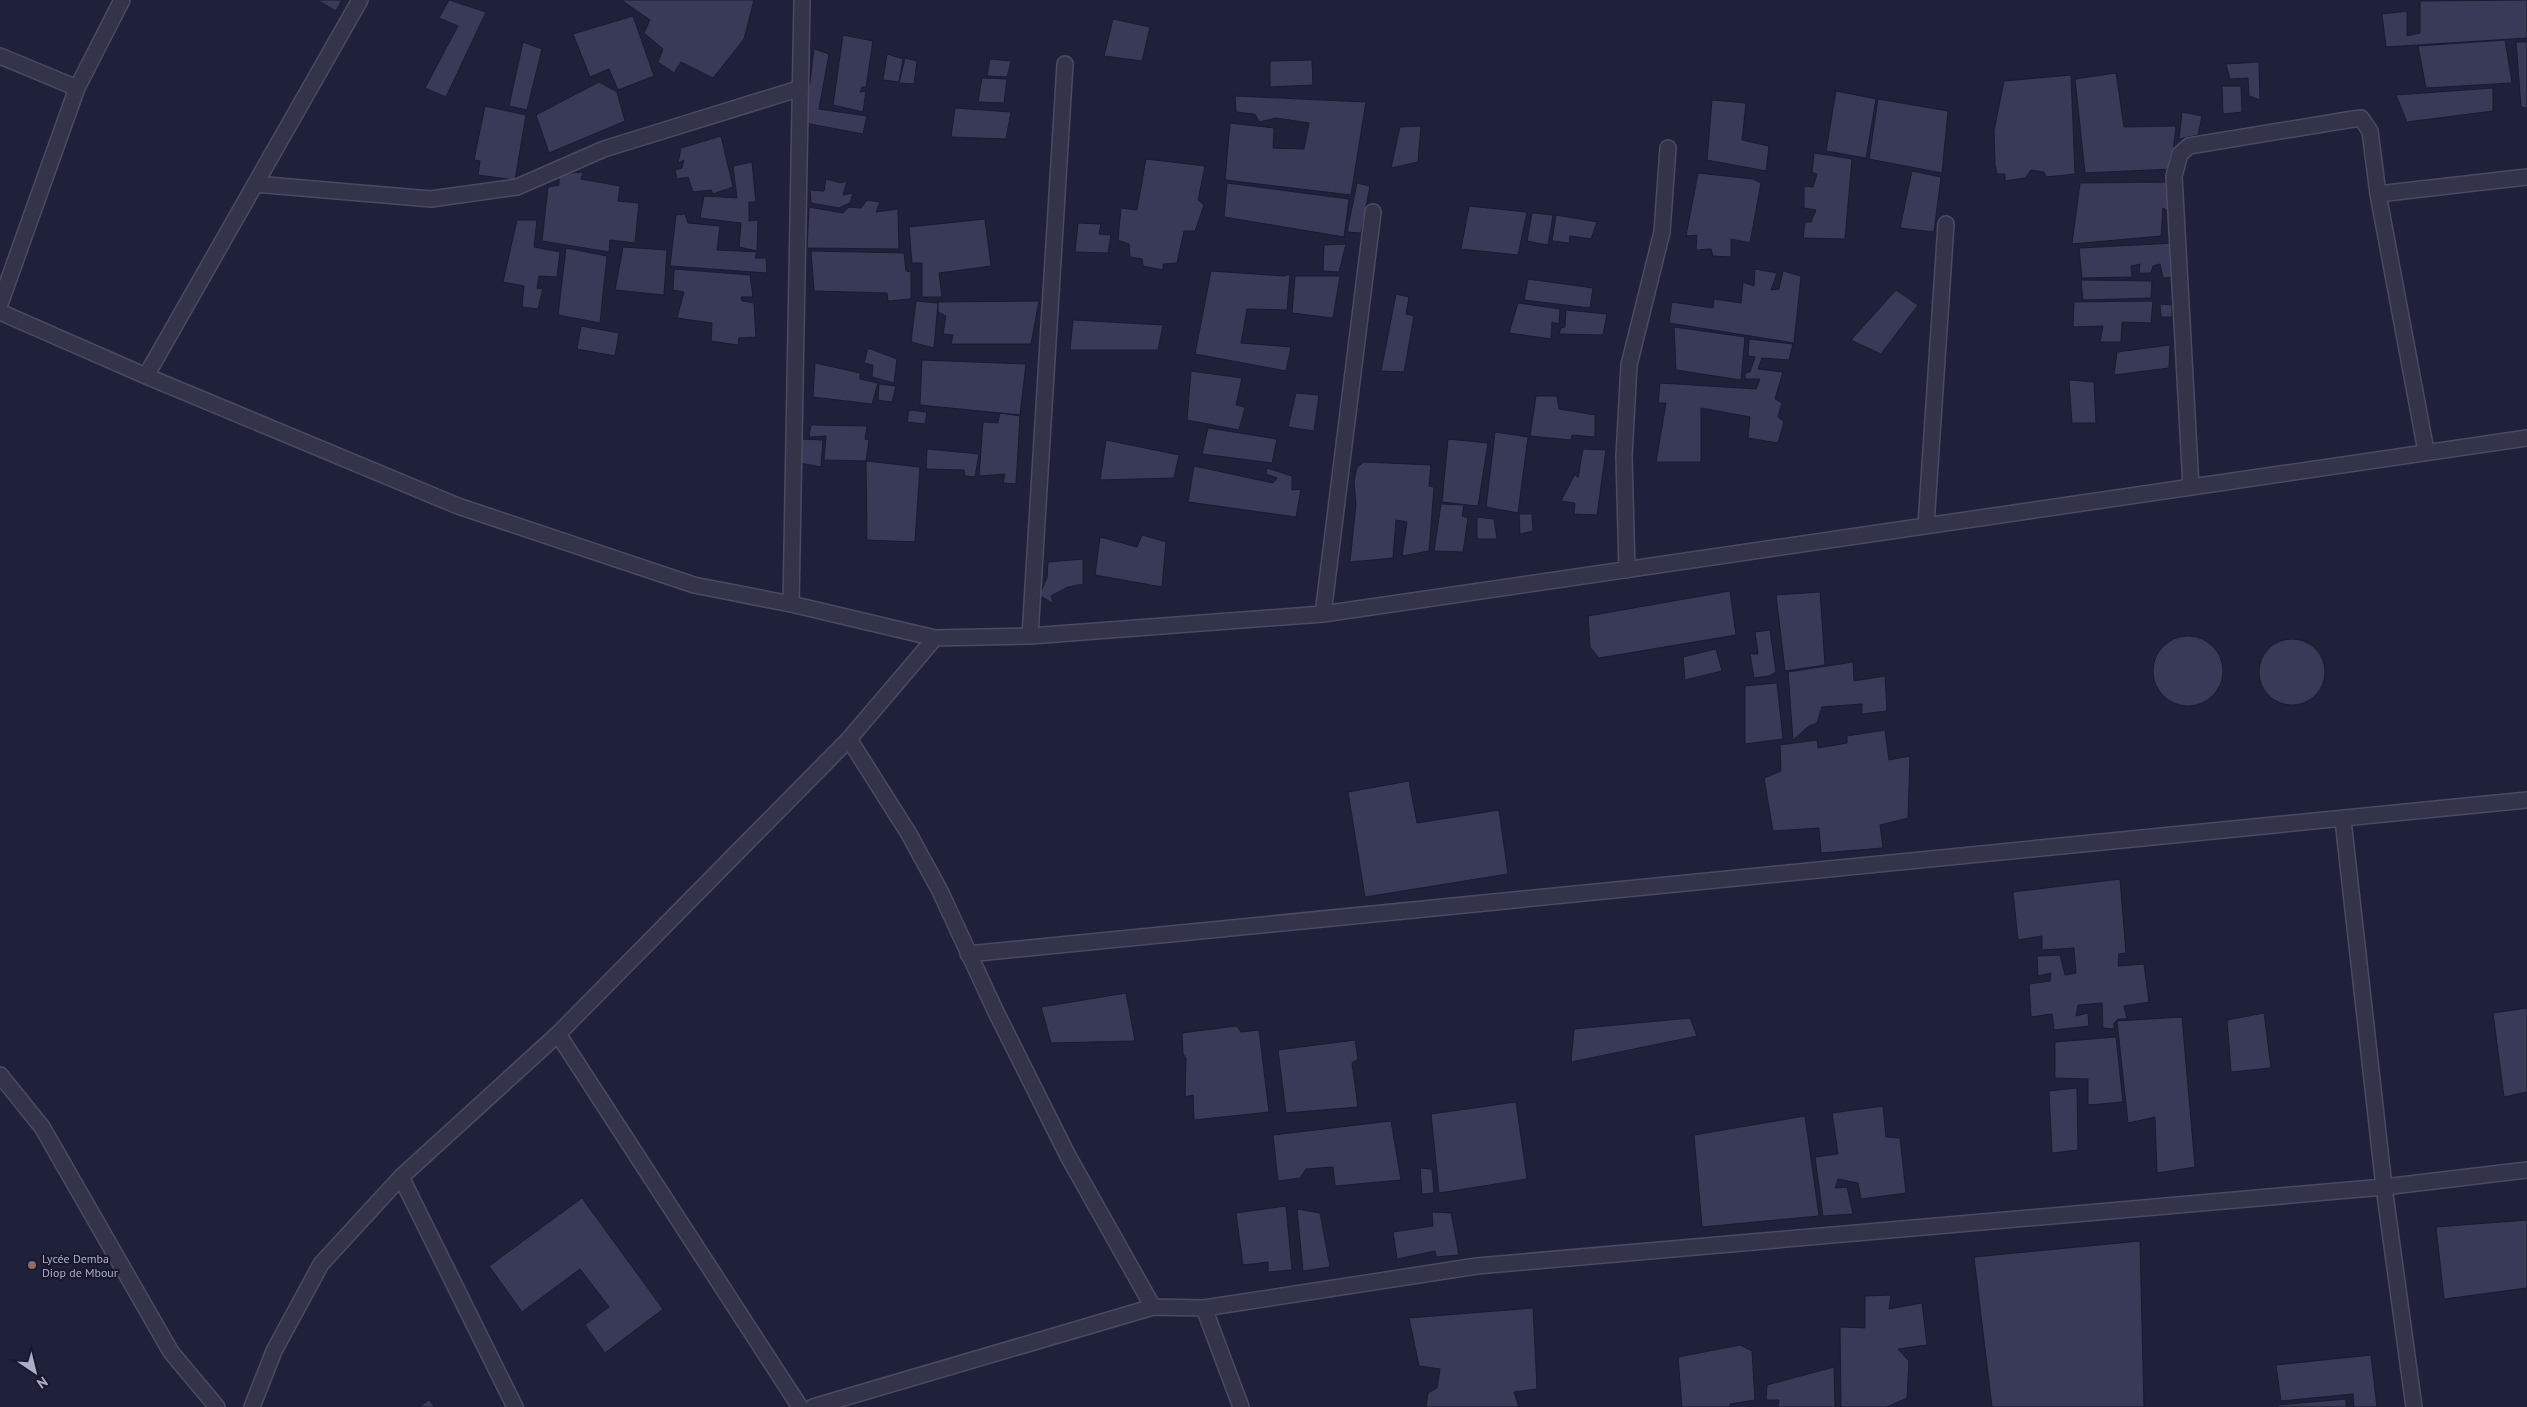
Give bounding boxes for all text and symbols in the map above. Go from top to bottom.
place label: Lycée Demba Diop de Mbour [42,1251,118,1280]
marker: Lycée Demba Diop de Mbour [26,1259,38,1271]
north arrow [10,1347,60,1397]
text: N [34,1373,51,1393]

